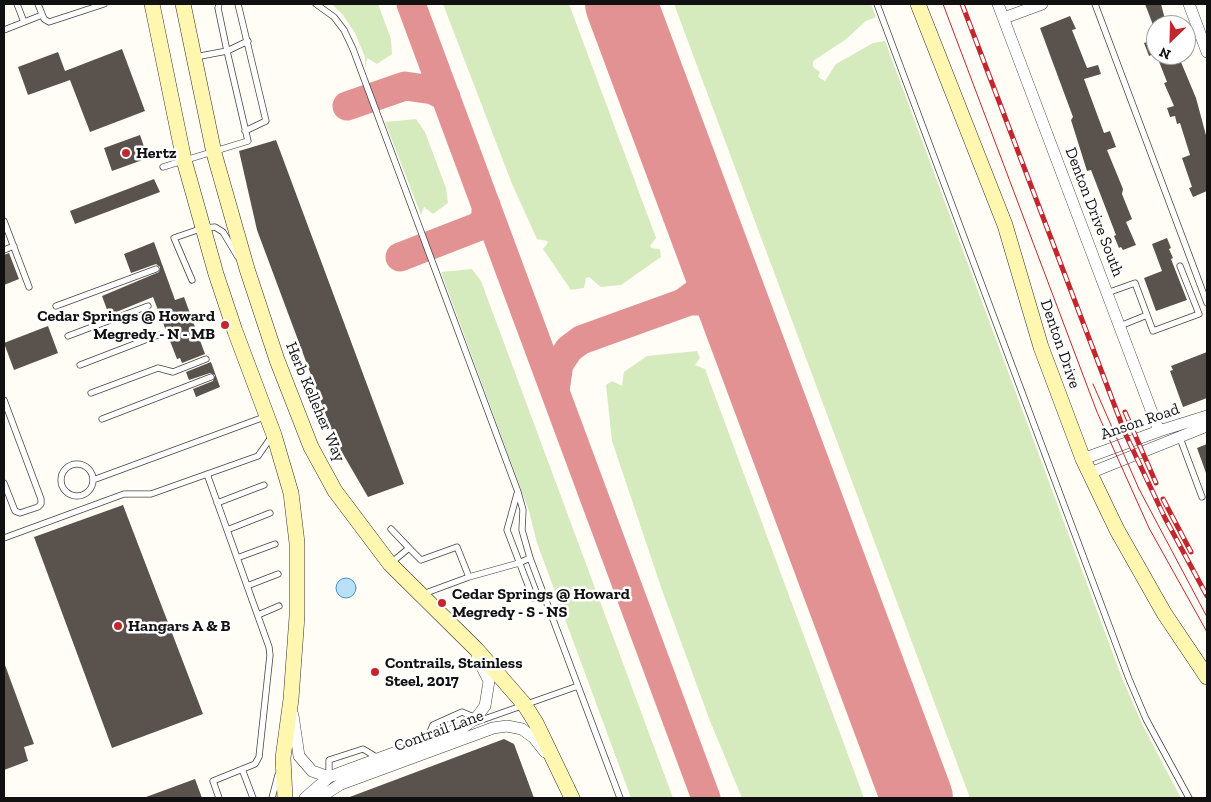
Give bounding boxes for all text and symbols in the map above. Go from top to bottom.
north arrow [1146,15,1196,65]
text: N [1157,43,1173,63]
place label: Hertz [136,143,177,163]
street label: Denton Drive South [1061,145,1127,279]
marker: Hertz [120,147,132,159]
street label: Denton Drive [1036,297,1084,391]
place label: Cedar Springs @ Howard Megredy - N - MB [37,306,215,344]
marker: Cedar Springs @ Howard Megredy - N - MB [219,319,231,331]
street label: Herb Kelleher Way [281,339,349,465]
street label: Anson Road [1098,400,1182,444]
place label: Cedar Springs @ Howard Megredy - S - NS [452,584,630,622]
marker: Cedar Springs @ Howard Megredy - S - NS [436,597,448,609]
place label: Hangars A & B [128,616,230,636]
marker: Hangars A & B [112,620,124,632]
place label: Contrails, Stainless Steel, 2017 [385,653,523,691]
marker: Contrails, Stainless Steel, 2017 [369,666,381,678]
street label: Contrail Lane [392,706,486,756]

